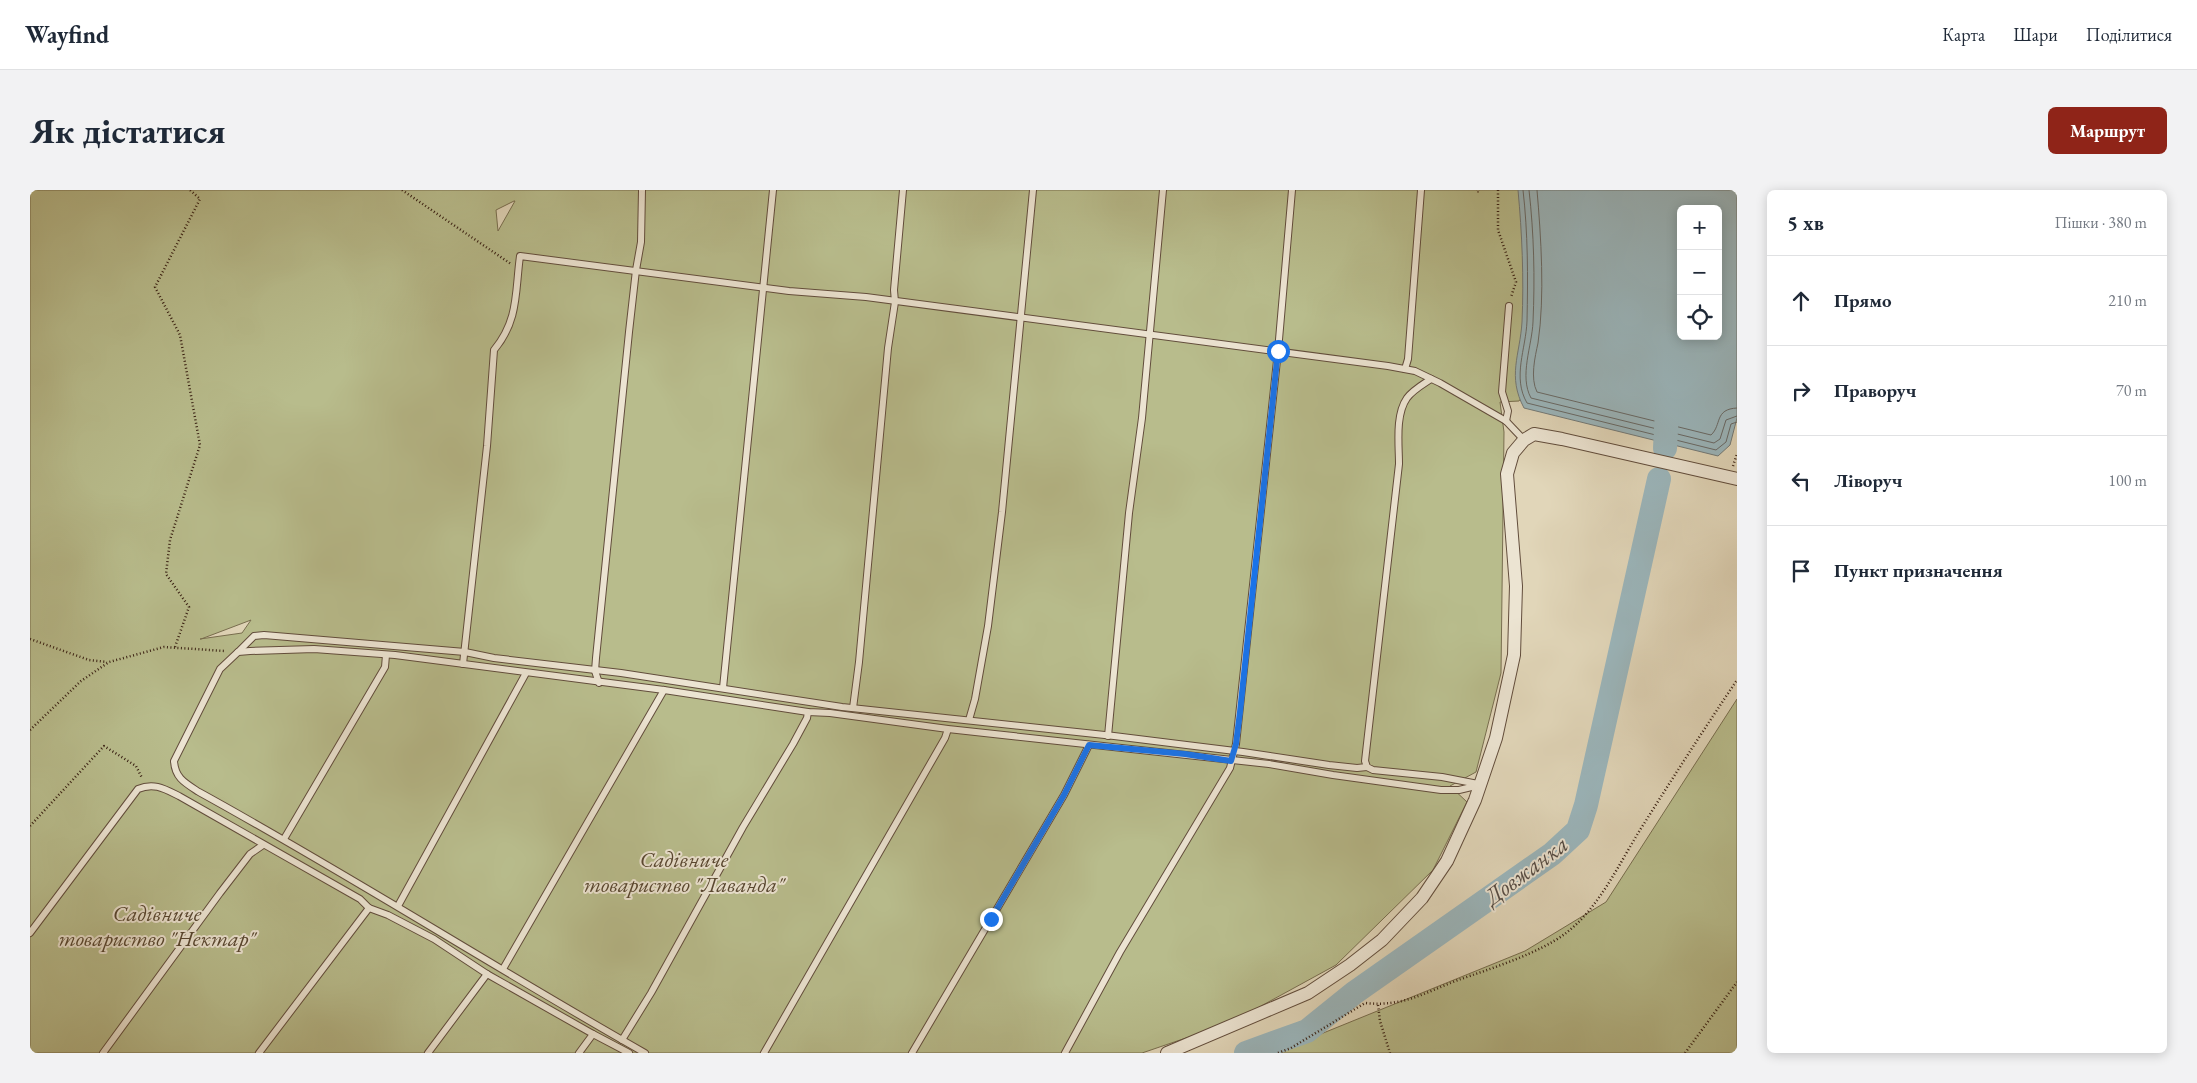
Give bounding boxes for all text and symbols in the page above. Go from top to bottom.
text: Wayfind [25,19,109,50]
text: Карта [1942,23,1985,46]
text: Шари [2013,23,2058,46]
text: Поділитися [2086,23,2172,46]
button: Маршрут [2048,107,2167,154]
text: Як дістатися [30,108,225,153]
map controls [1677,205,1722,340]
button: + [1677,205,1722,250]
text: 5 хв [1787,209,1824,236]
text: Пішки · 380 m [2054,212,2147,233]
button: − [1677,250,1722,295]
icon: ahead [1787,287,1815,315]
text: Прямо [1834,288,1892,313]
text: 210 m [2108,290,2147,311]
button: locate [1677,295,1722,340]
route start [1267,340,1290,363]
icon: right [1787,377,1815,405]
text: Праворуч [1834,378,1916,403]
text: 70 m [2116,380,2147,401]
icon: left [1787,467,1815,495]
text: Ліворуч [1834,468,1902,493]
text: 100 m [2108,470,2147,491]
icon: arrive [1787,557,1815,585]
text: Пункт призначення [1834,558,2003,583]
water label: Довжанка [1476,828,1574,913]
park label: Садівниче товариство "Лаванда" [584,845,787,899]
park label: Садівниче товариство "Нектар" [58,899,258,953]
route end [980,908,1003,931]

